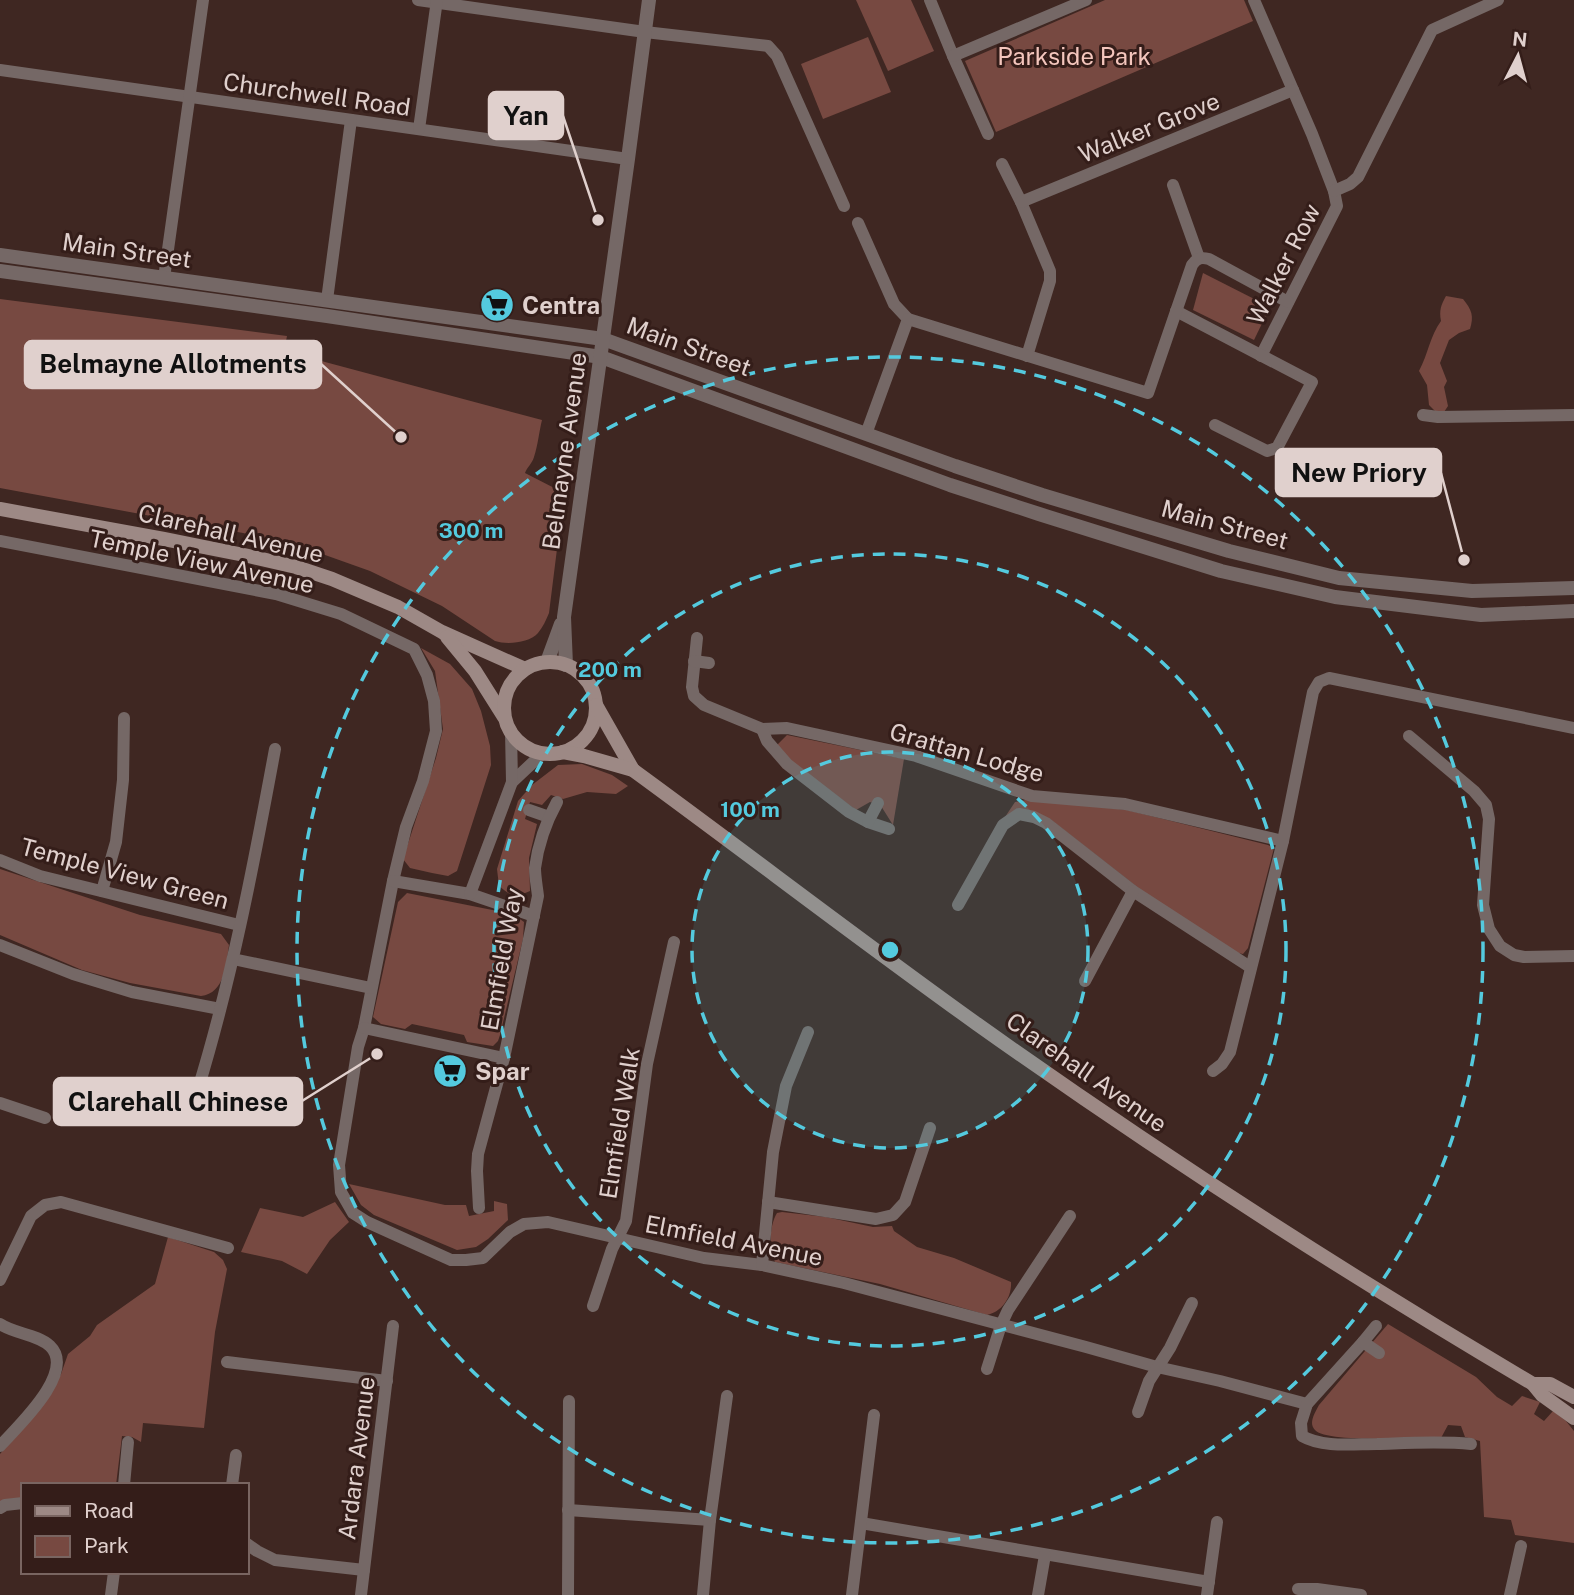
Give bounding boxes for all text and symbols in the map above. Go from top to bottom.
north arrow [1483,21,1553,91]
text: N [1511,27,1528,51]
park label: Parkside Park [997,42,1151,70]
street label: Churchwell Road [222,67,412,121]
street label: Walker Grove [1074,86,1224,168]
callout: Yan [489,92,563,139]
text: Yan [503,100,549,131]
street label: Walker Row [1241,199,1326,329]
street label: Main Street [61,227,193,273]
supermarket icon: Centra [478,286,516,324]
place label: Centra [522,291,600,319]
street label: Main Street [623,311,755,381]
callout: Belmayne Allotments [25,341,321,388]
text: Belmayne Allotments [39,348,307,379]
street label: Belmayne Avenue [536,351,592,551]
callout: New Priory [1276,449,1441,496]
text: New Priory [1291,457,1427,488]
street label: Main Street [1158,494,1292,554]
street label: Clarehall Avenue [136,498,326,568]
text: 300 m [439,518,503,543]
street label: Temple View Avenue [87,523,317,599]
text: 200 m [578,657,642,682]
street label: Grattan Lodge [887,717,1047,787]
text: 100 m [720,797,780,822]
street label: Temple View Green [18,832,232,914]
street label: Elmfield Way [475,885,527,1033]
centre of rings [878,938,902,962]
street label: Clarehall Avenue [1001,1006,1173,1138]
street label: Elmfield Walk [593,1045,645,1201]
supermarket icon: Spar [431,1052,469,1090]
place label: Spar [475,1057,530,1085]
callout: Clarehall Chinese [54,1078,302,1125]
text: Clarehall Chinese [68,1086,288,1117]
street label: Elmfield Avenue [643,1209,825,1271]
street label: Ardara Avenue [332,1375,380,1541]
legend [21,1483,248,1574]
text: Road [84,1498,134,1523]
text: Park [84,1533,129,1558]

